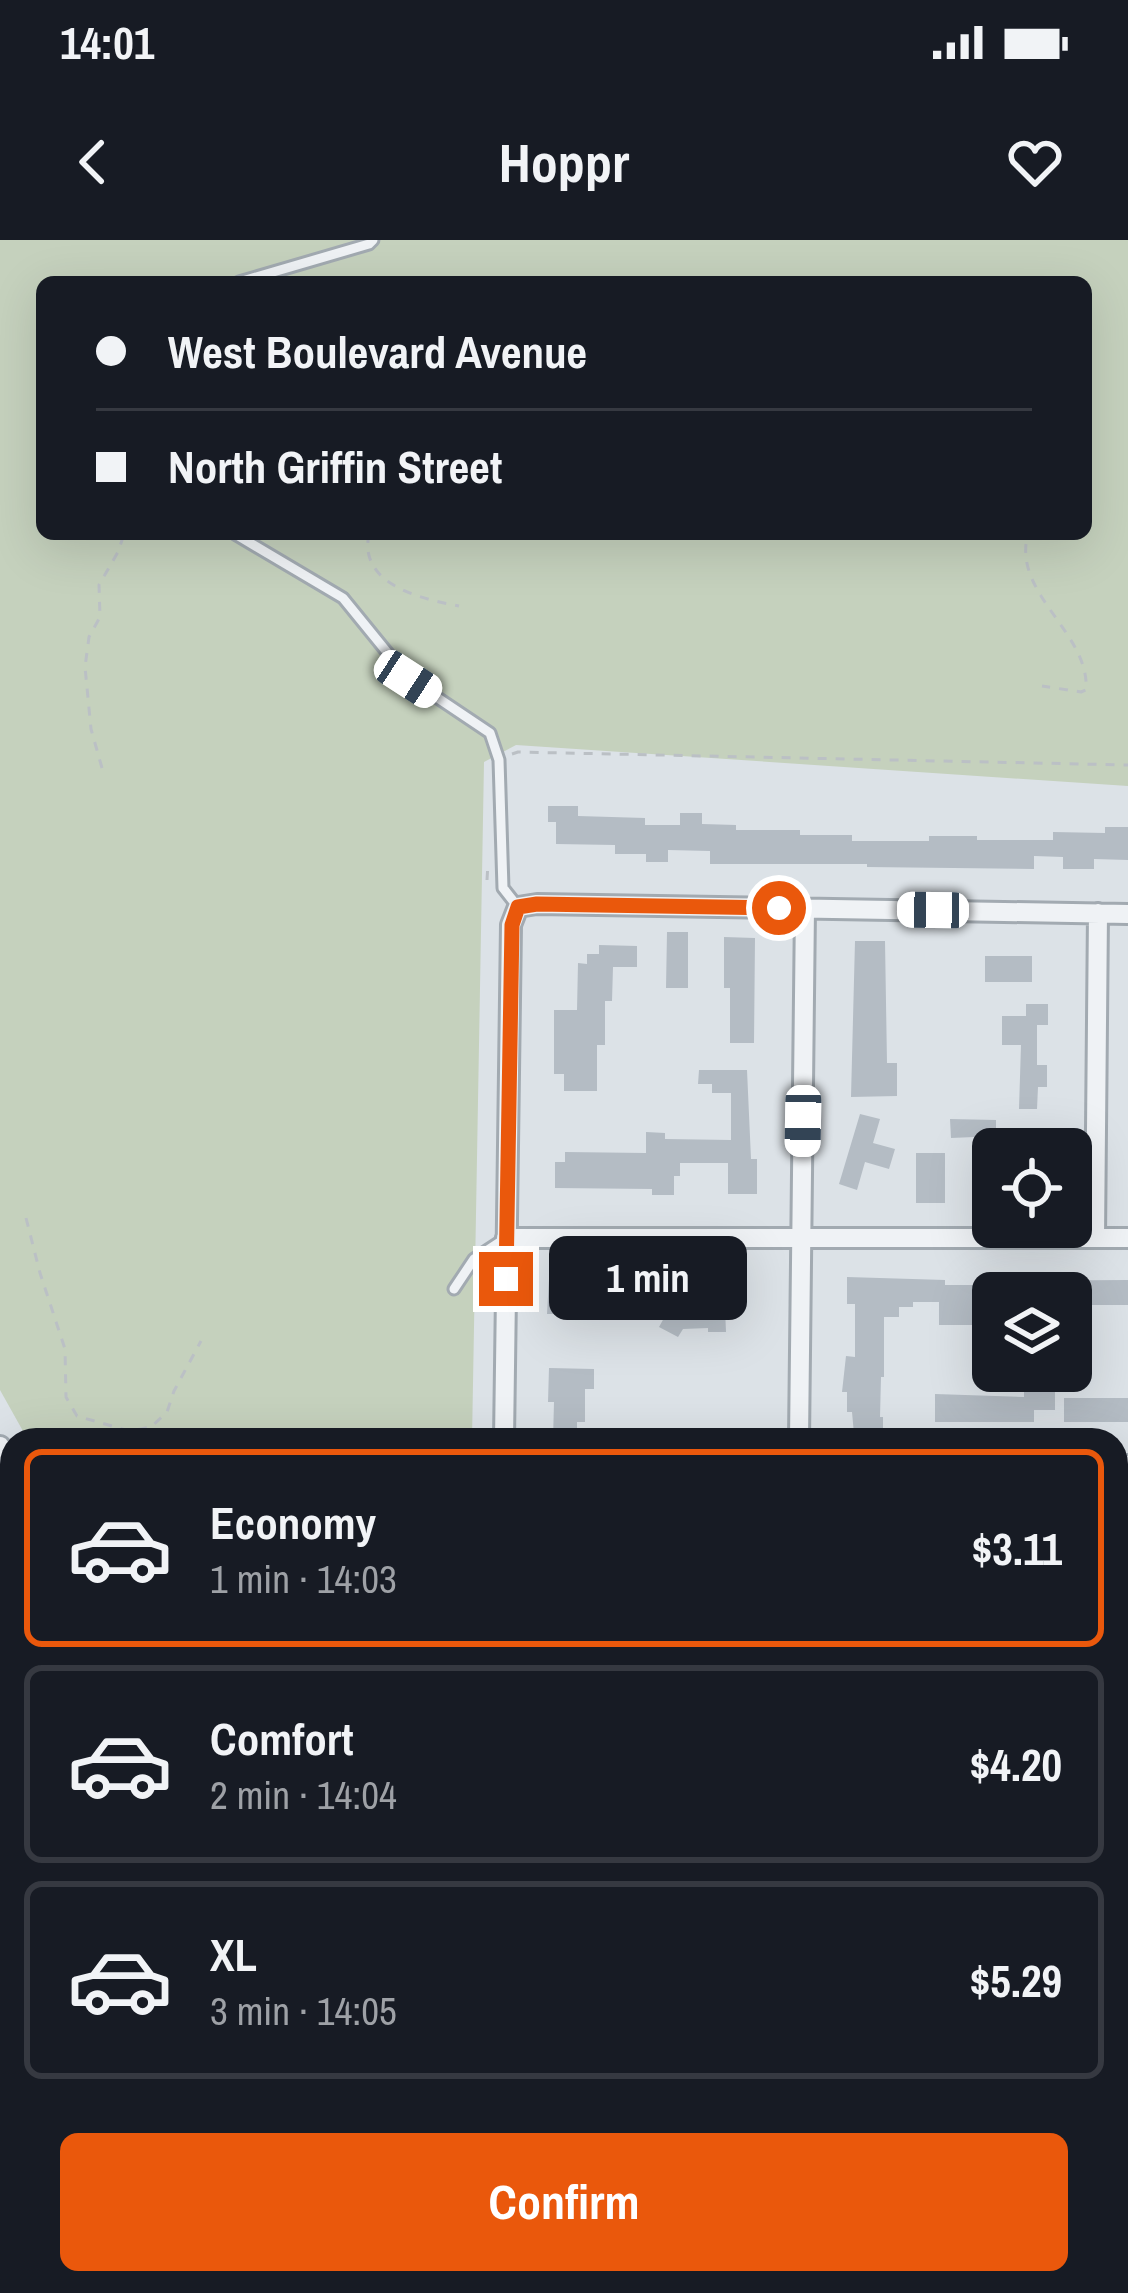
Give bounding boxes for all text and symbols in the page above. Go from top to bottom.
text: 14:01 [60,12,154,73]
text: Hoppr [499,126,629,199]
icon: back [60,129,126,195]
icon: heart [1002,129,1068,195]
text: West Boulevard Avenue [168,321,587,382]
text: North Griffin Street [168,436,502,497]
car [368,644,448,714]
route start [752,881,806,935]
car [897,891,969,929]
car [784,1085,822,1157]
map controls [972,1128,1092,1392]
button: locate [972,1128,1092,1248]
callout: 1 min [548,1237,746,1321]
route end [479,1252,533,1306]
text: 1 min [606,1252,690,1304]
button: layers [972,1272,1092,1392]
text: Economy [210,1492,376,1553]
icon: car [66,1494,174,1602]
text: $3.11 [972,1518,1062,1579]
text: 1 min · 14:03 [210,1553,397,1605]
text: Comfort [210,1708,353,1769]
icon: car [66,1710,174,1818]
text: $4.20 [970,1734,1062,1795]
text: 2 min · 14:04 [210,1769,397,1821]
text: XL [210,1924,257,1985]
icon: car [66,1926,174,2034]
text: $5.29 [970,1950,1062,2011]
text: 3 min · 14:05 [210,1985,397,2037]
button: Confirm [60,2133,1068,2271]

